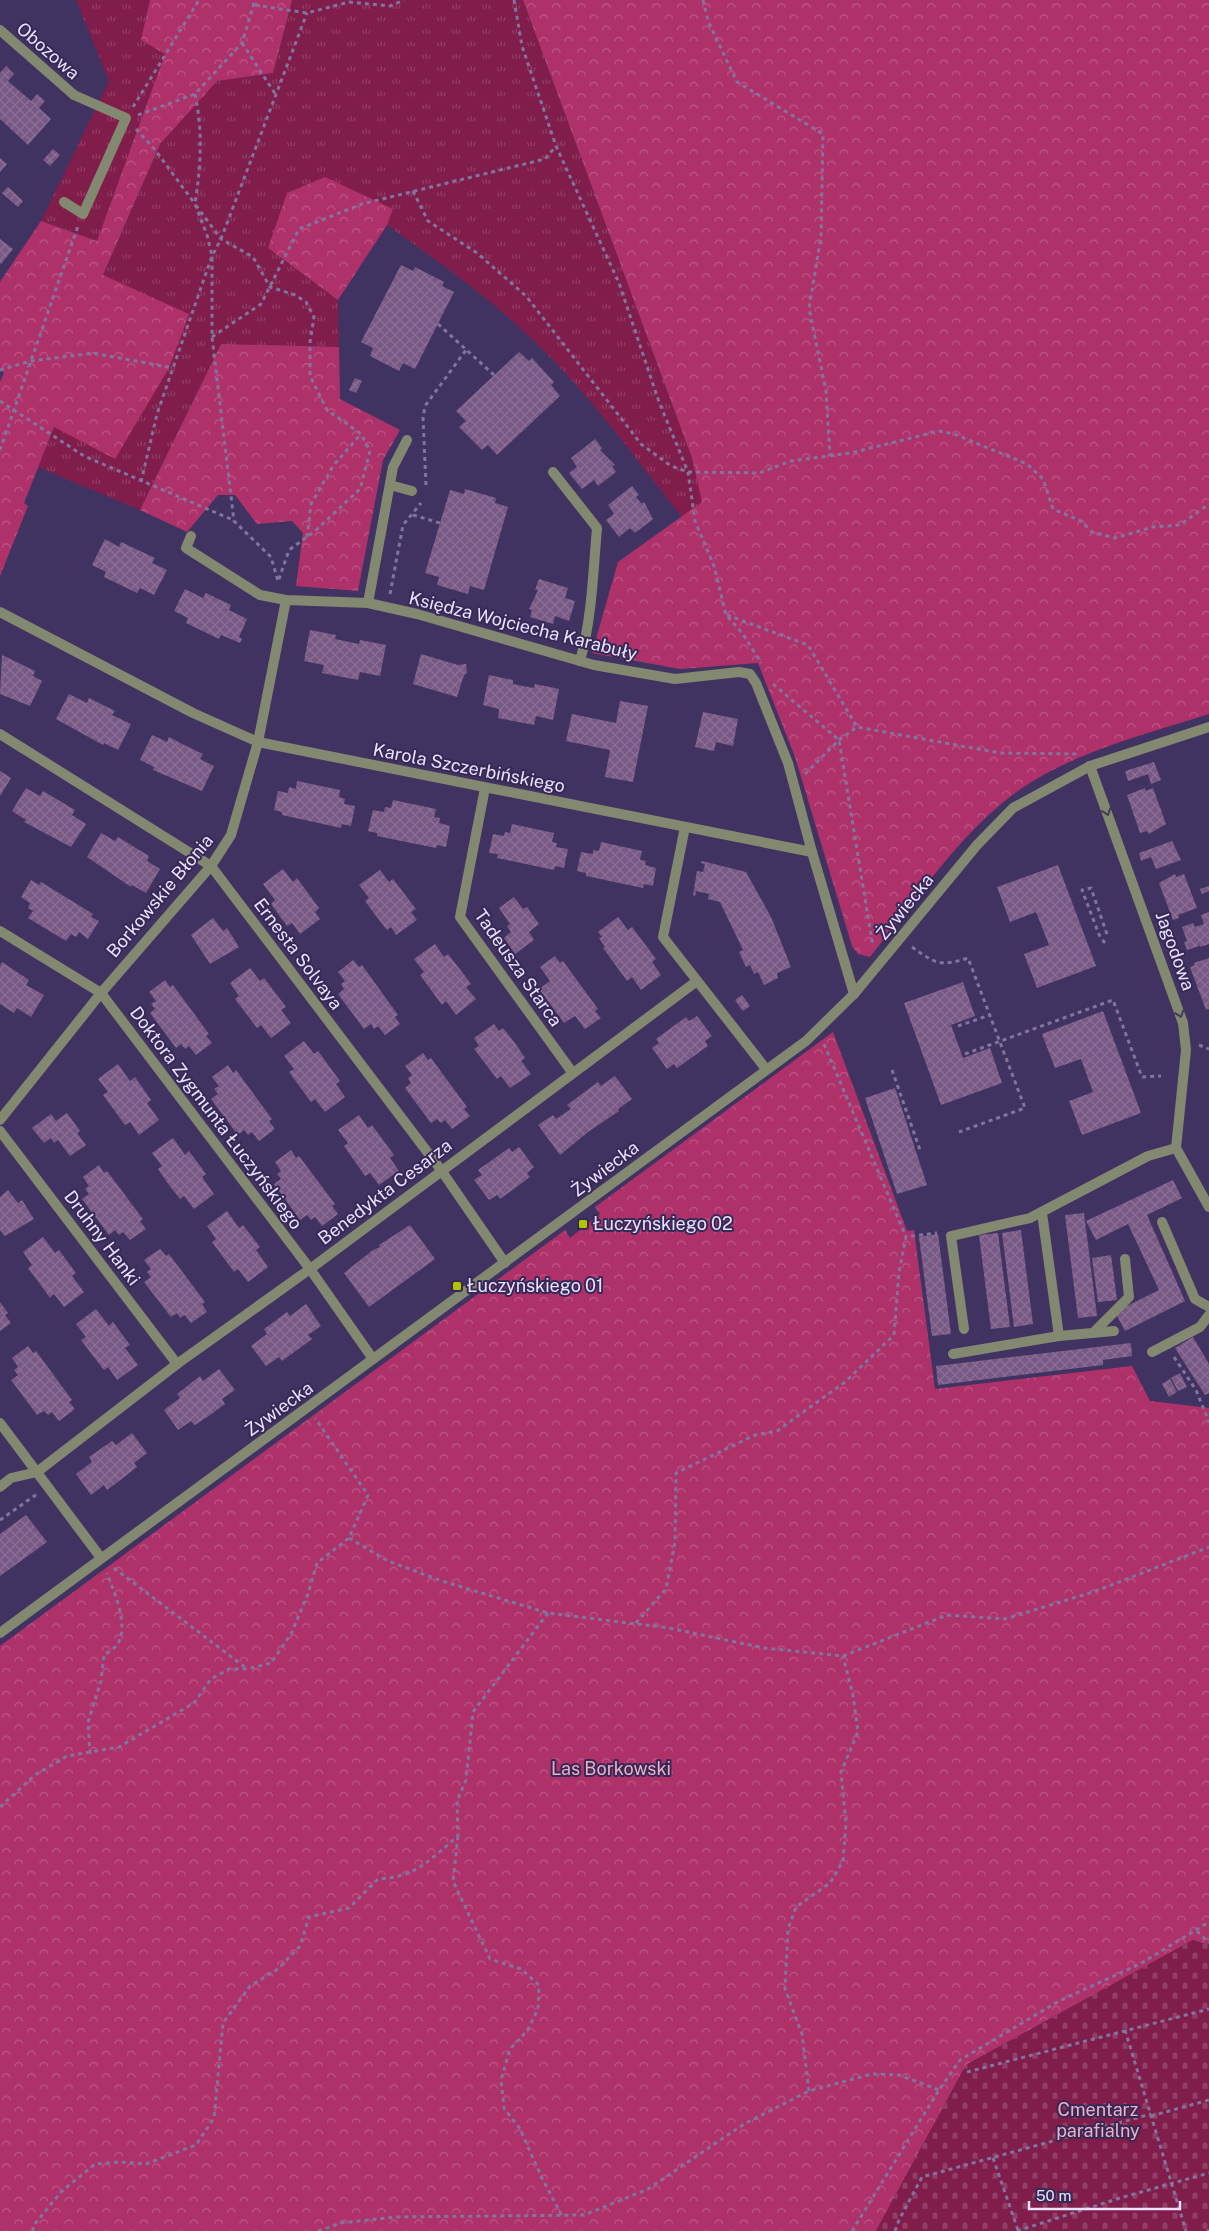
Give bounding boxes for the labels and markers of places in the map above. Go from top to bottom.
place label: Łuczyńskiego 02 [593,1213,733,1234]
marker: Łuczyńskiego 02 [577,1218,589,1230]
place label: Łuczyńskiego 01 [467,1275,603,1296]
marker: Łuczyńskiego 01 [451,1280,463,1292]

